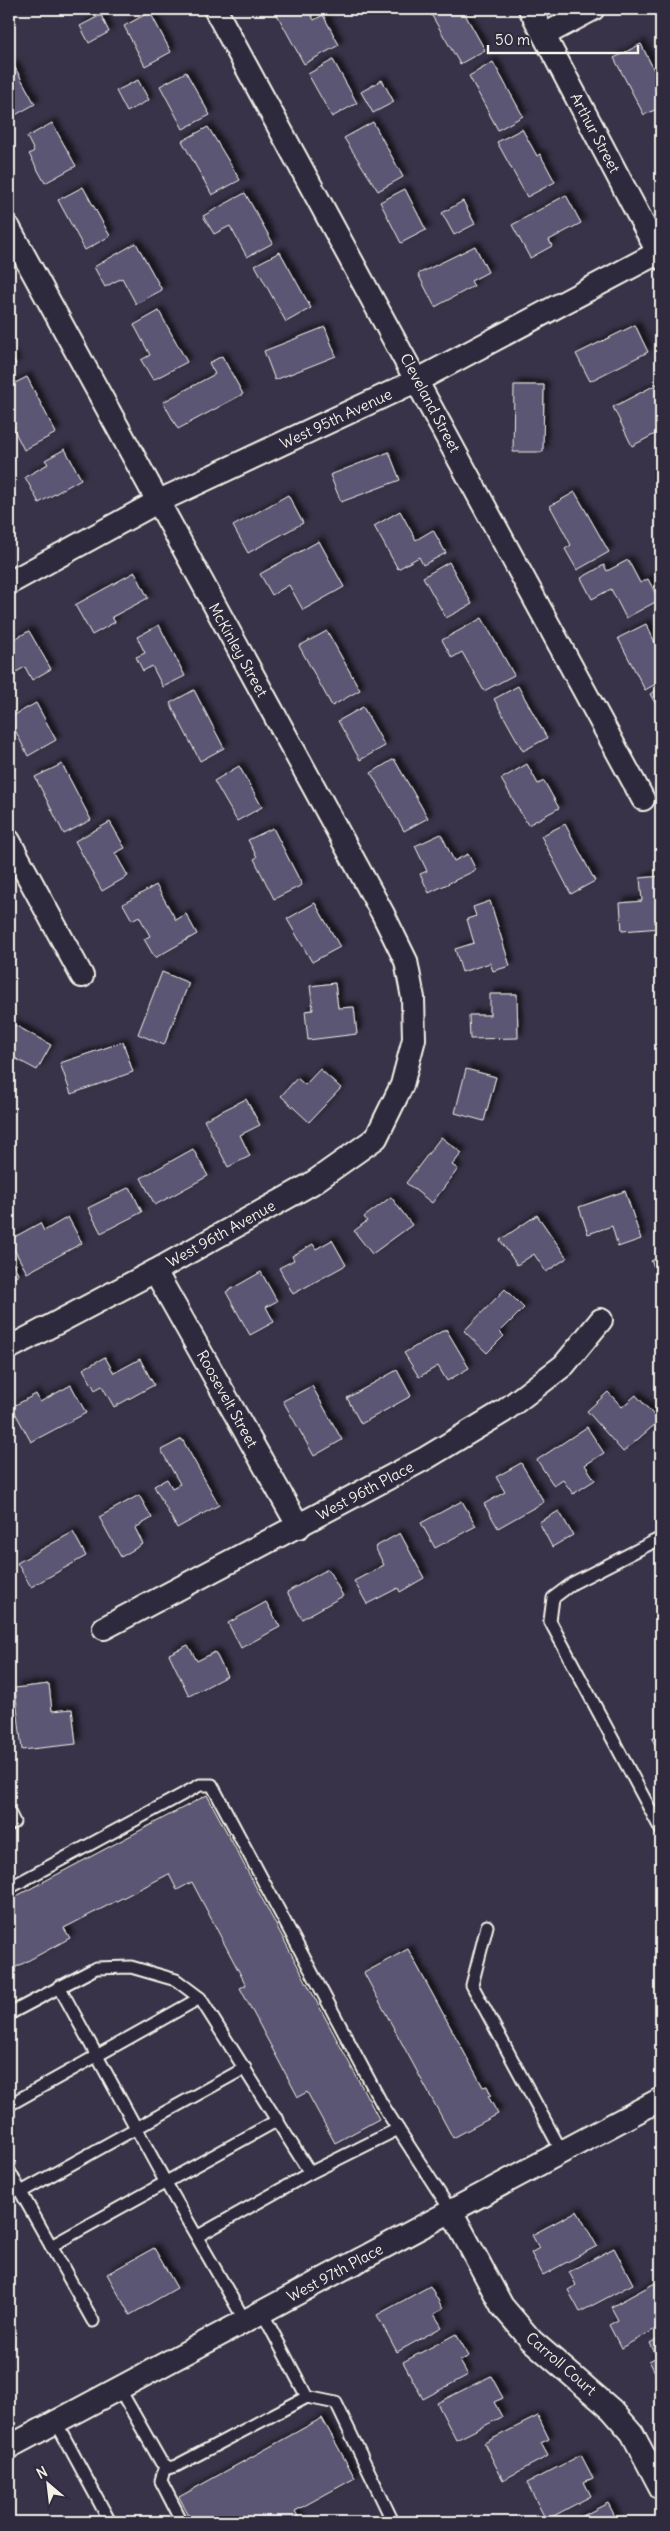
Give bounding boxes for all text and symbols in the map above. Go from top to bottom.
scale bar [488,22,638,54]
text: 50 m [495,30,530,49]
street label: Arthur Street [566,90,624,176]
street label: Cleveland Street [396,350,465,456]
street label: West 95th Avenue [277,384,395,453]
street label: McKinley Street [205,599,272,700]
street label: West 96th Avenue [163,1196,278,1271]
street label: Roosevelt Street [193,1347,262,1451]
street label: West 96th Place [313,1457,417,1524]
street label: West 97th Place [283,2239,386,2306]
street label: Carroll Court [522,2328,600,2399]
north arrow [22,2458,72,2508]
text: N [33,2462,50,2483]

